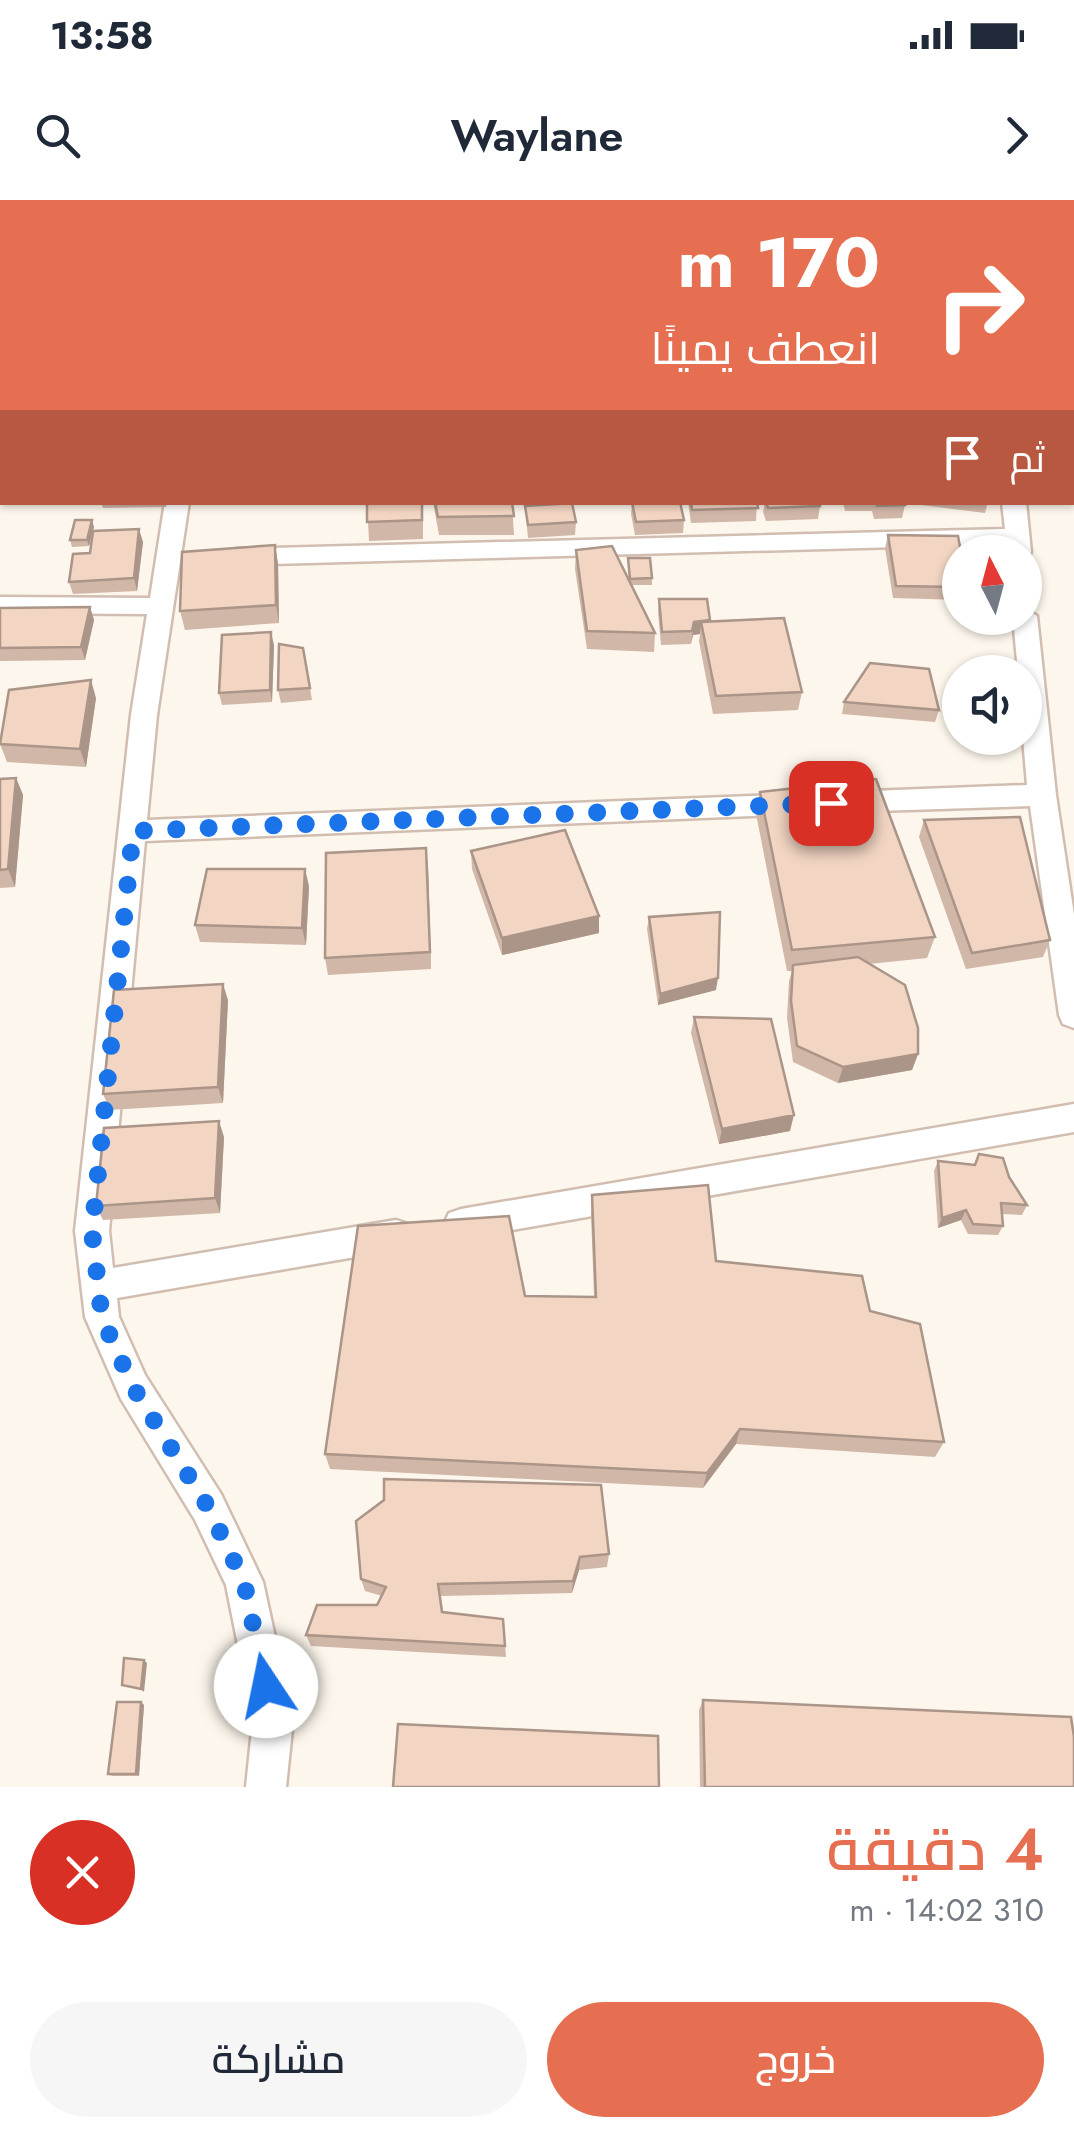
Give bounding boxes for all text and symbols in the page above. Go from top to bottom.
text: 13:58 [50,8,154,63]
text: Waylane [450,103,624,168]
icon: search [30,108,85,163]
icon: forward [989,108,1044,163]
text: 170 m [677,212,880,313]
icon: right [915,240,1045,370]
text: انعطف يمينًا [650,316,880,381]
icon: arrive [935,430,990,485]
text: ثم [1010,431,1045,486]
north arrow [942,535,1042,635]
map controls [942,535,1042,755]
button: sound [942,655,1042,755]
pin [789,761,874,846]
icon: arrive [804,776,859,831]
position arrow [214,1634,318,1738]
text: 4 دقيقة [826,1806,1044,1893]
button: close [30,1820,135,1925]
text: 310 m · 14:02 [849,1887,1044,1933]
button: مشاركة [30,2002,527,2117]
button: خروج [547,2002,1044,2117]

